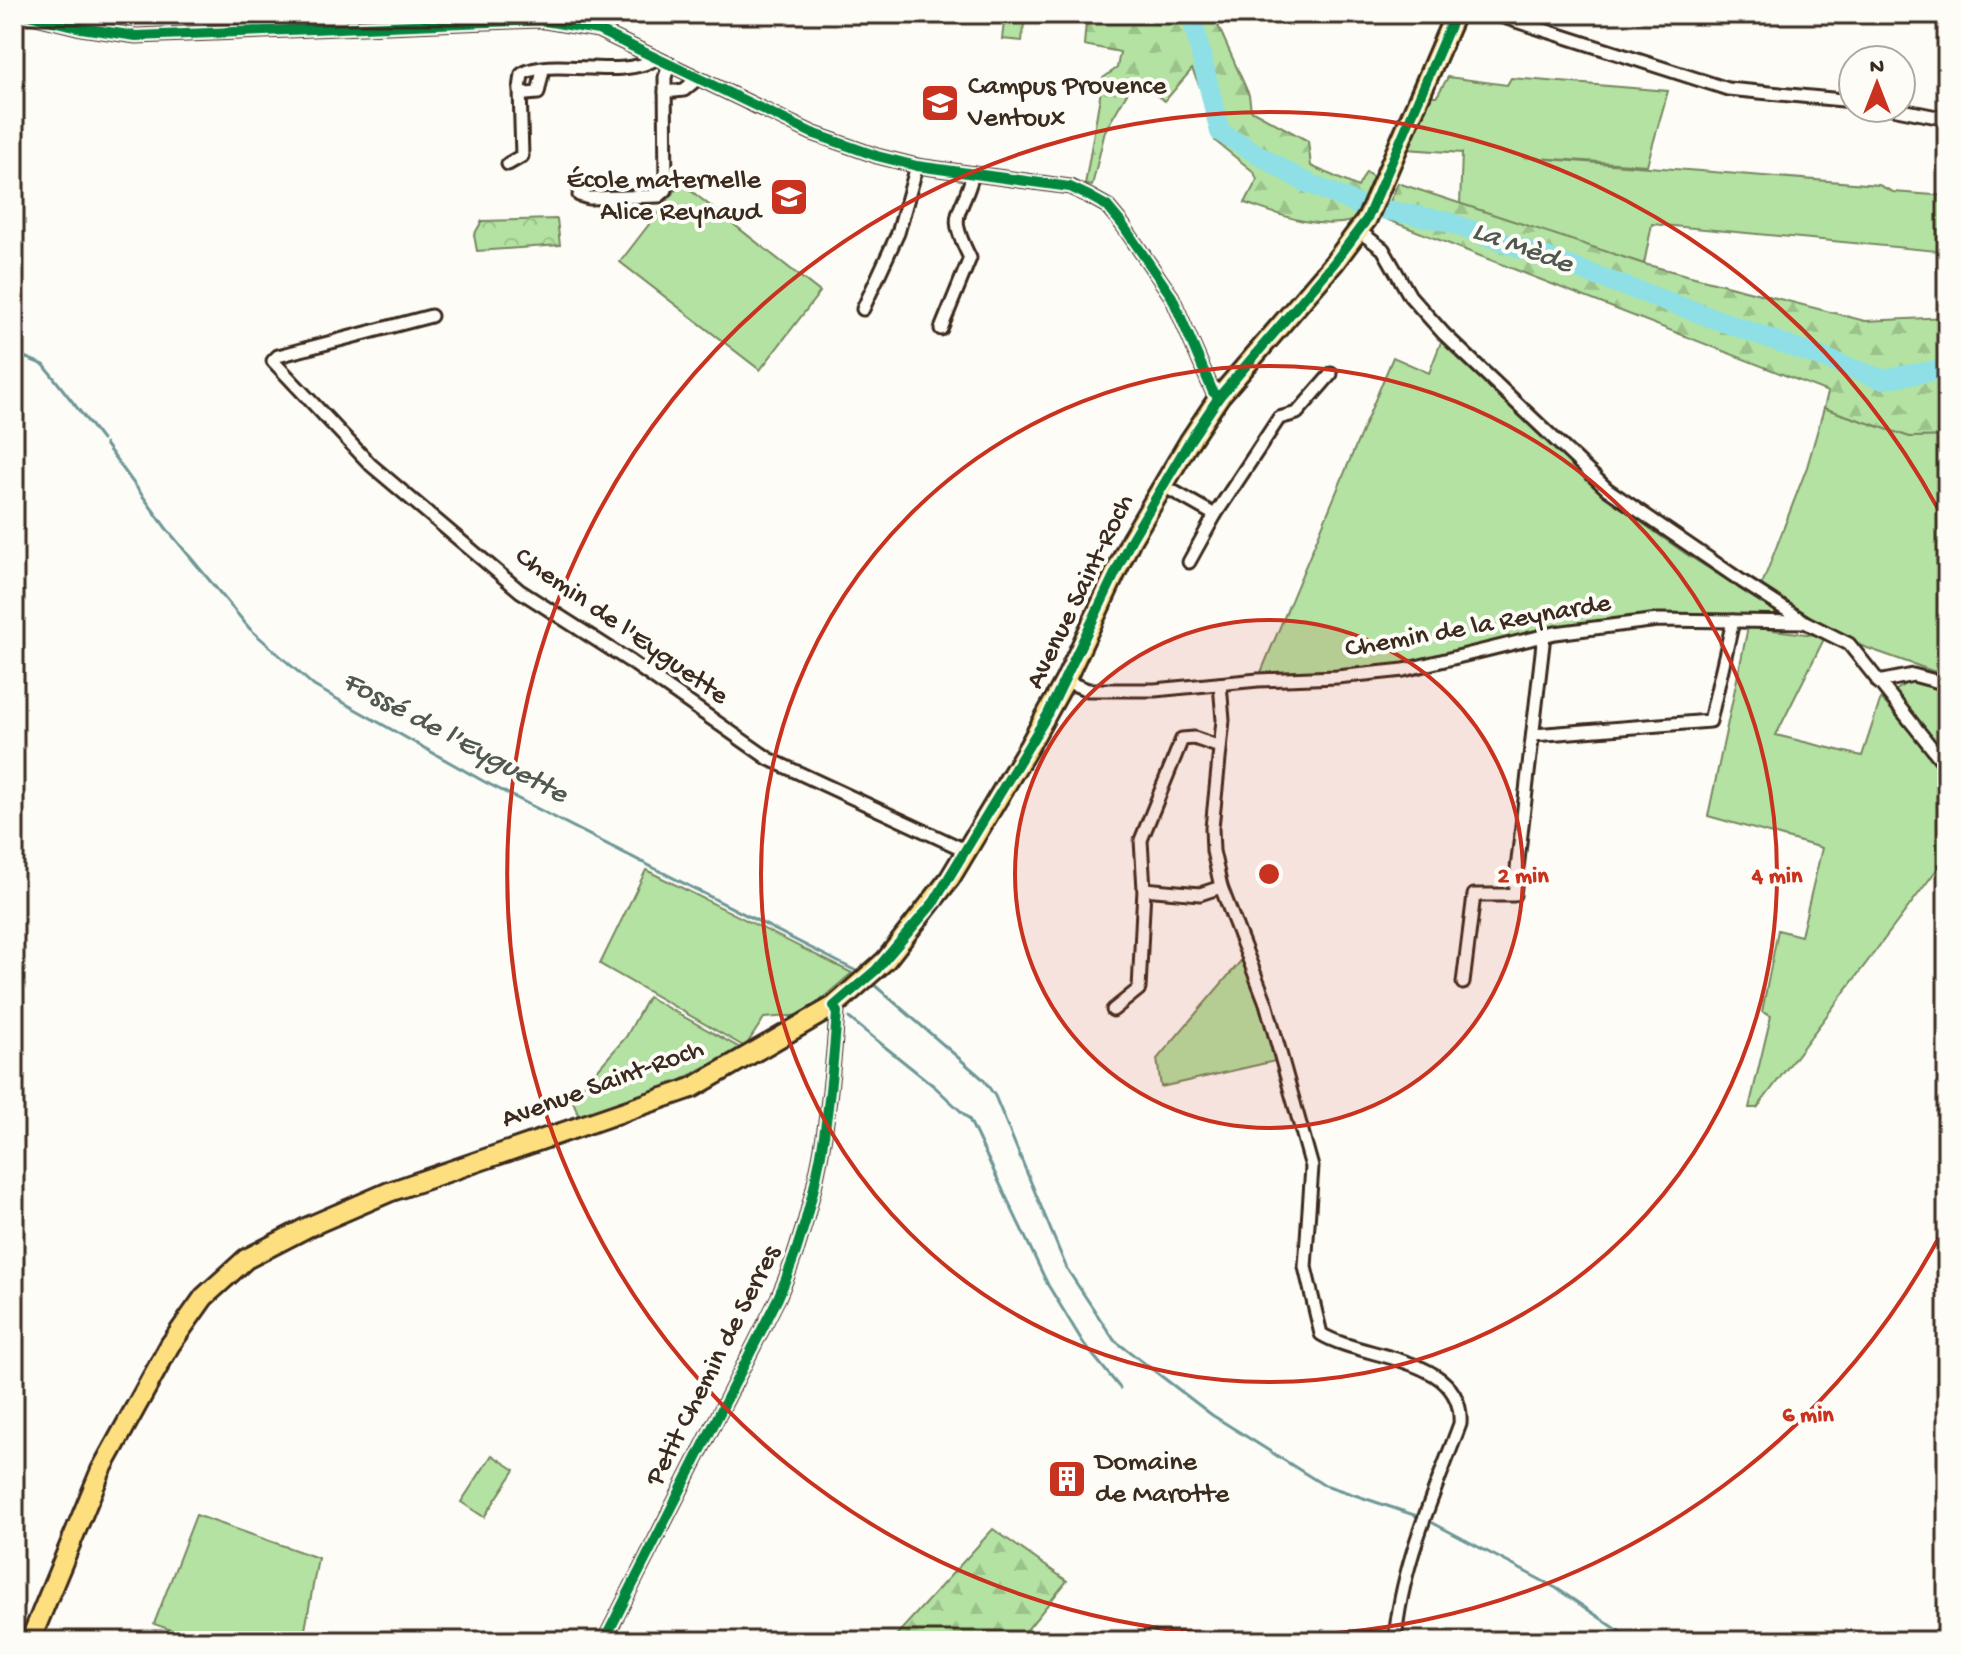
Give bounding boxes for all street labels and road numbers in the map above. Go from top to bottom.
street label: Avenue Saint-Roch [1020,489,1142,695]
street label: Chemin de l'Eyguette [508,541,735,713]
street label: Chemin de la Reynarde [1343,587,1614,667]
street label: Avenue Saint-Roch [497,1033,709,1137]
street label: Petit Chemin de Serres [639,1240,789,1493]

